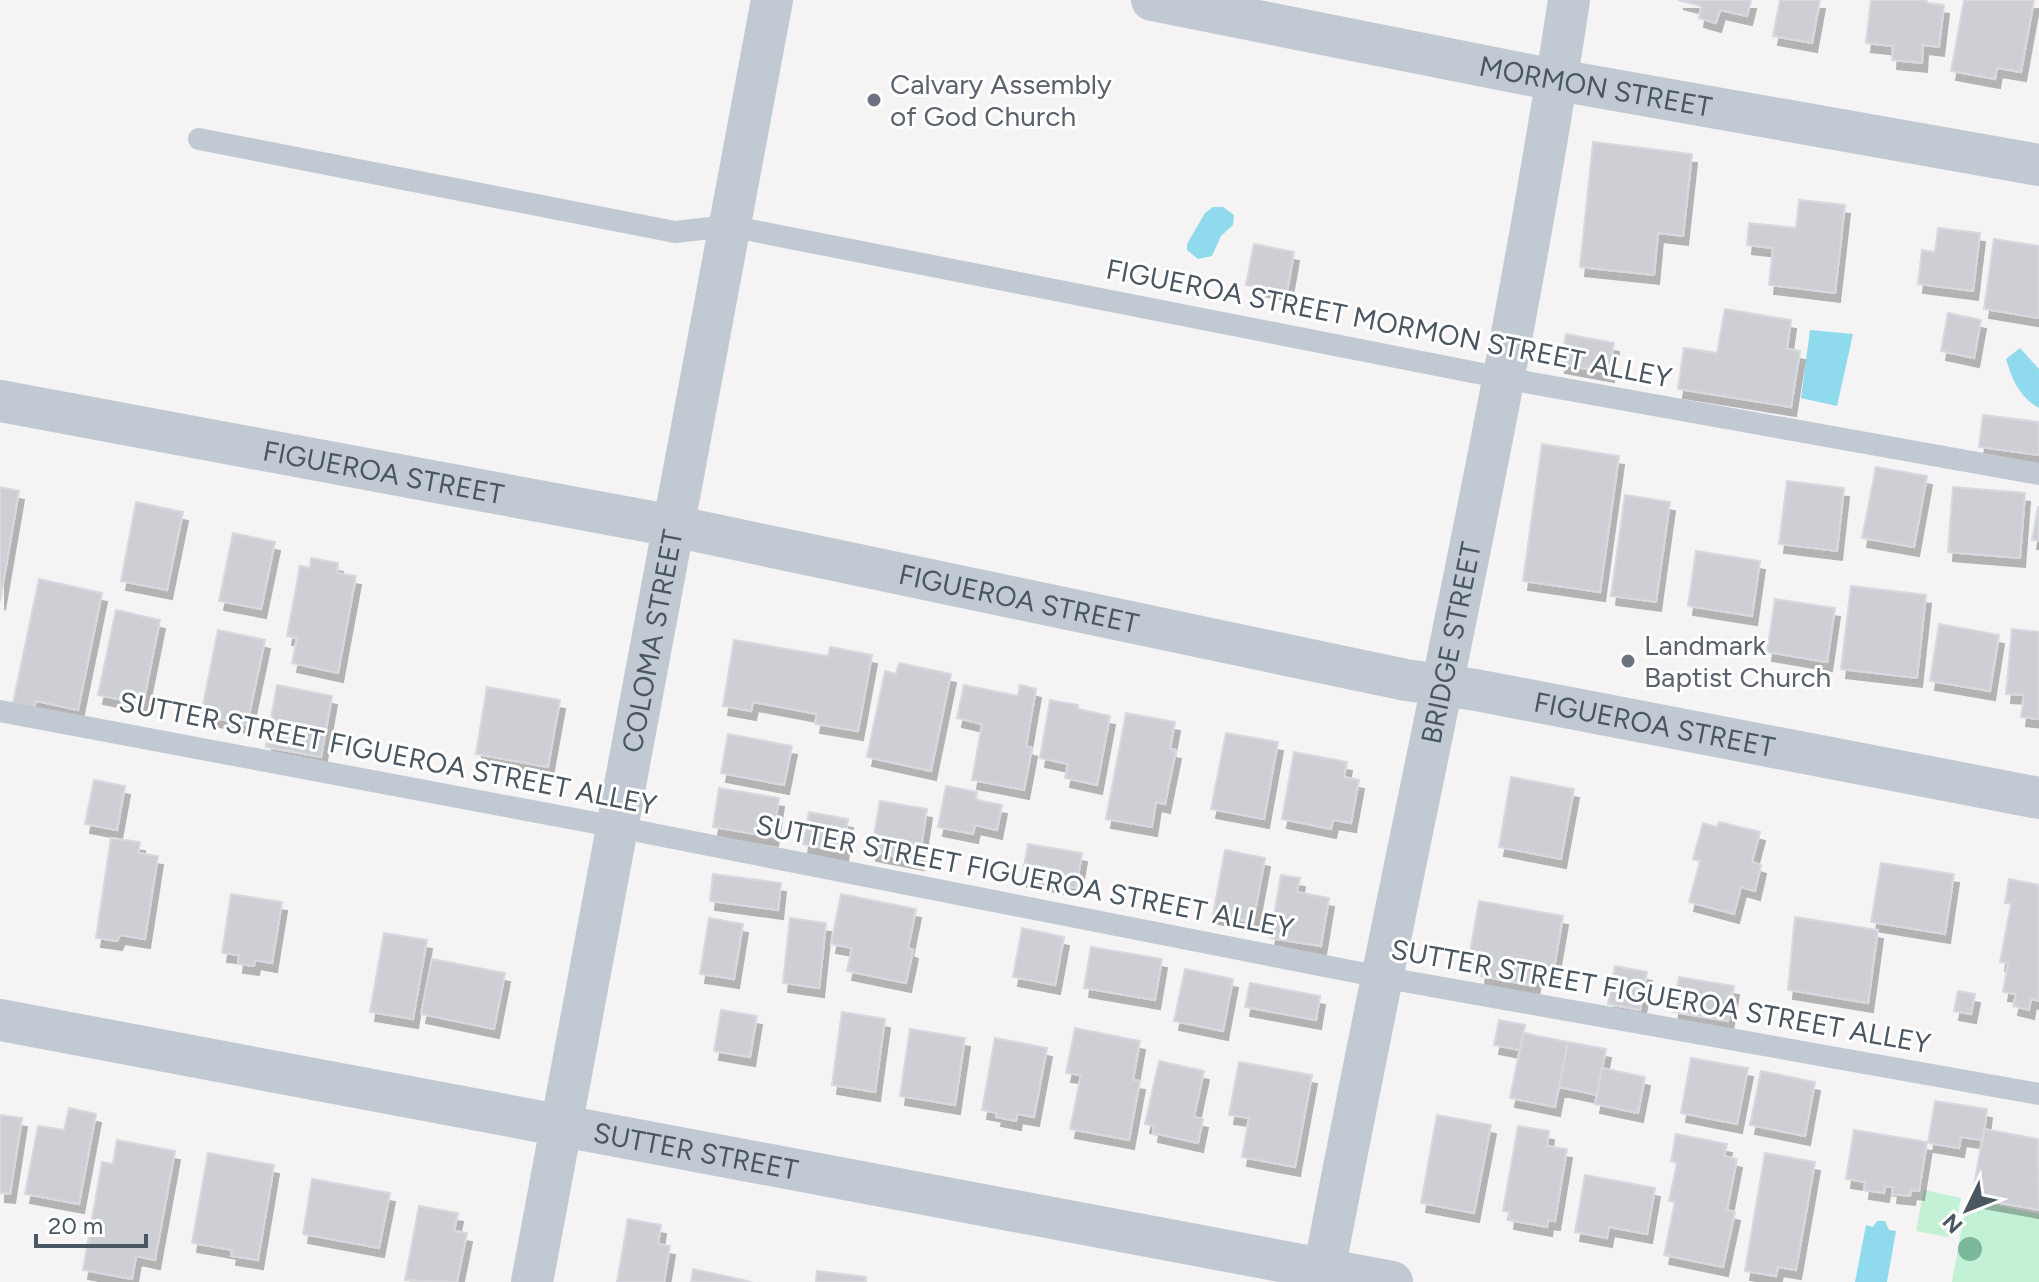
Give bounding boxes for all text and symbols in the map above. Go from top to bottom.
street label: MORMON STREET [1476,49,1715,124]
place label: Calvary Assembly of God Church [890,67,1112,133]
marker: Calvary Assembly of God Church [865,91,883,109]
street label: FIGUEROA STREET MORMON STREET ALLEY [1103,251,1675,395]
street label: FIGUEROA STREET [260,433,507,511]
street label: COLOMA STREET [614,526,690,755]
street label: BRIDGE STREET [1414,538,1488,747]
street label: FIGUEROA STREET [896,557,1143,641]
place label: Landmark Baptist Church [1644,628,1831,694]
marker: Landmark Baptist Church [1619,652,1637,670]
street label: SUTTER STREET FIGUEROA STREET ALLEY [116,684,660,822]
street label: FIGUEROA STREET [1531,685,1778,764]
street label: SUTTER STREET FIGUEROA STREET ALLEY [753,807,1297,945]
street label: SUTTER STREET FIGUEROA STREET ALLEY [1389,932,1933,1060]
street label: SUTTER STREET [591,1115,801,1187]
north arrow [1927,1170,2007,1250]
scale bar [36,1198,146,1248]
text: N [1937,1208,1968,1239]
text: 20 m [48,1211,103,1240]

